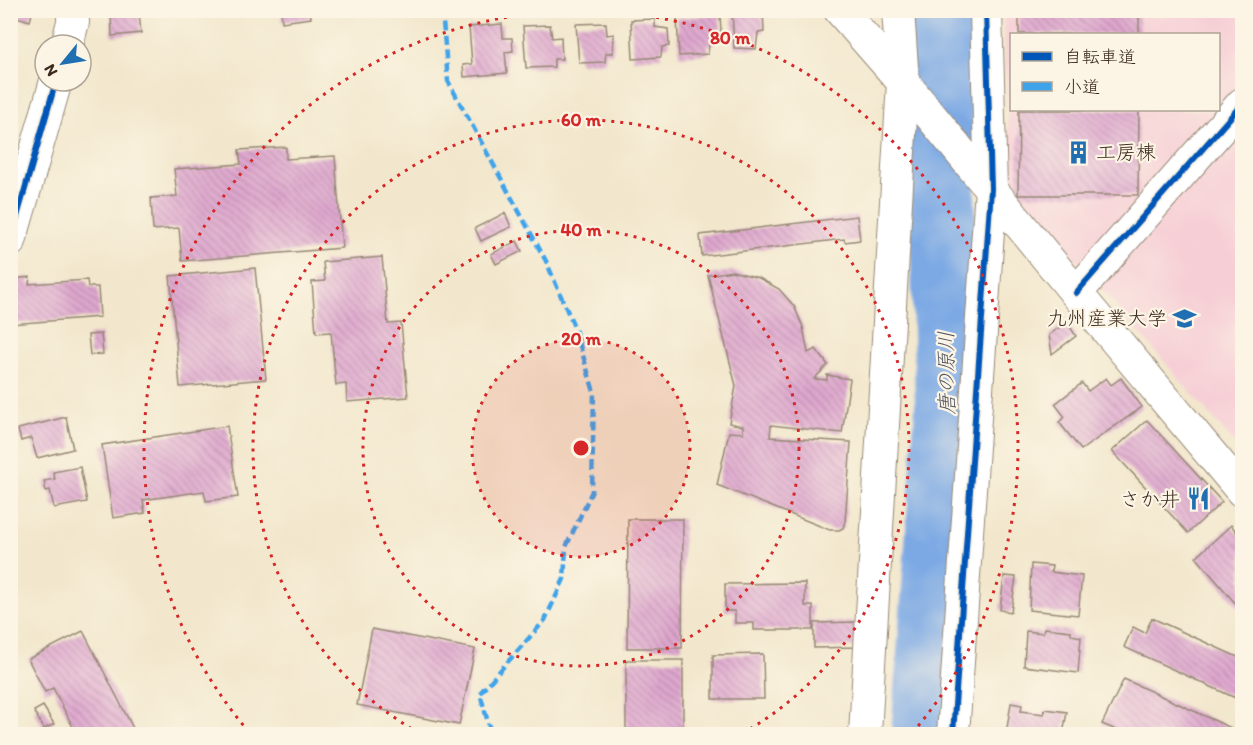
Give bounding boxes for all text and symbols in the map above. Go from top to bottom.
text: 80 m [710,27,751,49]
north arrow [33,33,93,93]
legend [1010,33,1220,111]
text: 自転車道 [1064,46,1136,68]
text: N [40,61,61,80]
text: 小道 [1064,76,1100,98]
text: 60 m [561,109,602,131]
building icon: 工房棟 [1065,139,1091,165]
place label: 工房棟 [1096,140,1156,164]
text: 40 m [560,219,602,241]
school or university icon: 九州産業大学 [1172,305,1198,331]
place label: 九州産業大学 [1047,306,1167,330]
text: 20 m [561,328,602,350]
water label: 唐の原川 [933,331,959,415]
centre of rings [571,438,591,458]
restaurant icon: さか井 [1185,486,1211,512]
place label: さか井 [1120,487,1180,511]

